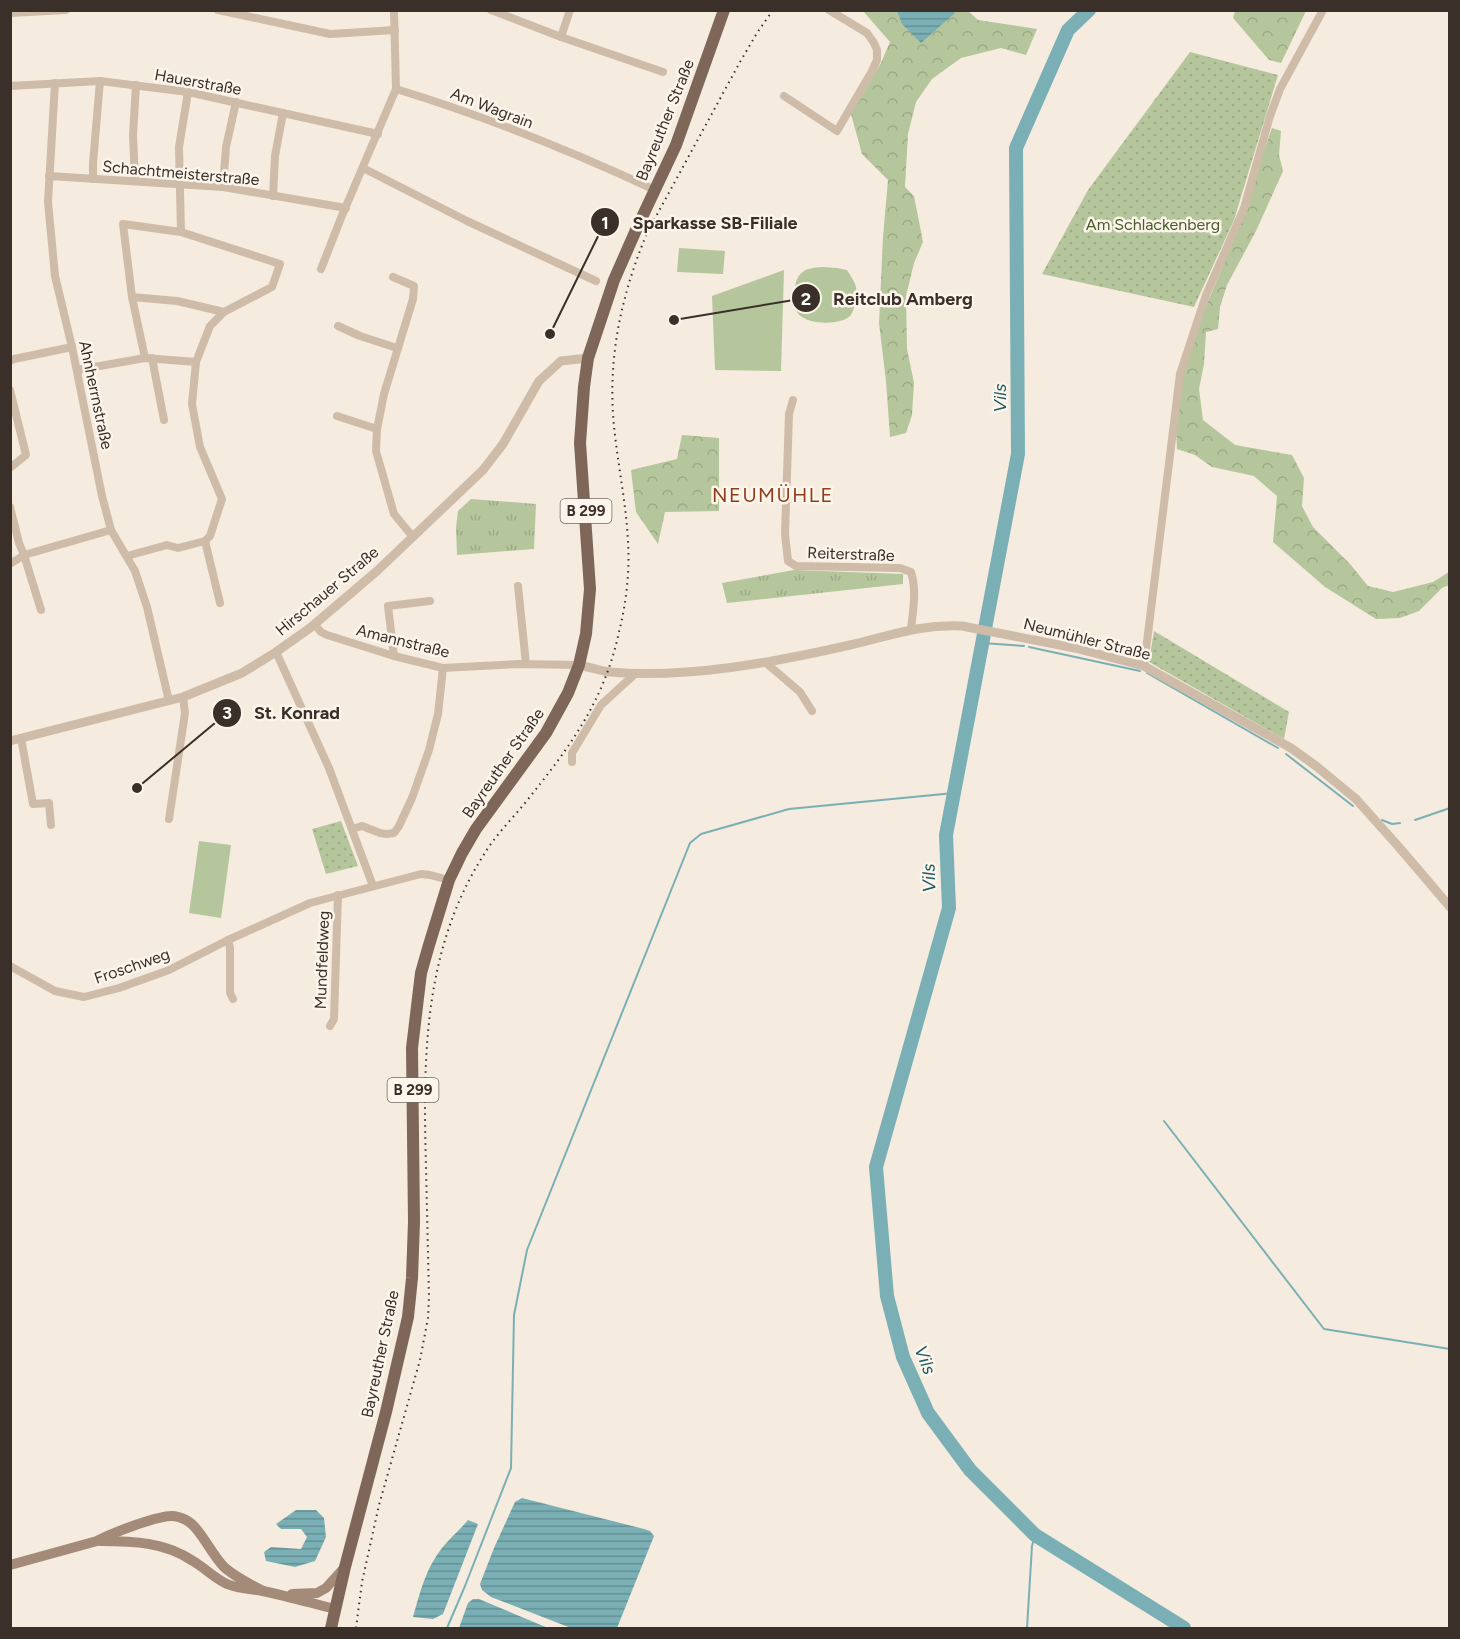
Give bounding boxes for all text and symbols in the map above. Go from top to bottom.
street label: Bayreuther Straße [632,56,698,184]
street label: Hauerstraße [153,65,243,99]
street label: Am Wagrain [448,84,536,132]
street label: Schachtmeisterstraße [102,157,261,189]
callout: Sparkasse SB-Filiale [590,204,809,240]
text: 1 [601,212,609,234]
text: Sparkasse SB-Filiale [632,212,798,234]
park label: Am Schlackenberg [1086,215,1220,234]
callout: Reitclub Amberg [791,280,985,316]
text: 2 [801,288,811,310]
text: Reitclub Amberg [833,288,973,310]
street label: Ahnherrnstraße [75,339,117,451]
water label: Vils [989,383,1011,413]
district label: NEUMÜHLE [712,483,834,507]
road number: B 299 [560,499,612,523]
street label: Hirschauer Straße [272,542,383,640]
street label: Reiterstraße [807,543,895,565]
street label: Neumühler Straße [1021,614,1153,664]
street label: Amannstraße [354,620,452,662]
callout: St. Konrad [212,695,352,731]
text: 3 [222,702,232,724]
text: St. Konrad [254,702,340,724]
street label: Bayreuther Straße [458,704,548,822]
water label: Vils [917,863,941,893]
street label: Mundfeldweg [311,910,333,1010]
street label: Froschweg [92,944,172,988]
road number: B 299 [388,1078,438,1102]
street label: Bayreuther Straße [357,1288,403,1419]
water label: Vils [909,1342,941,1378]

